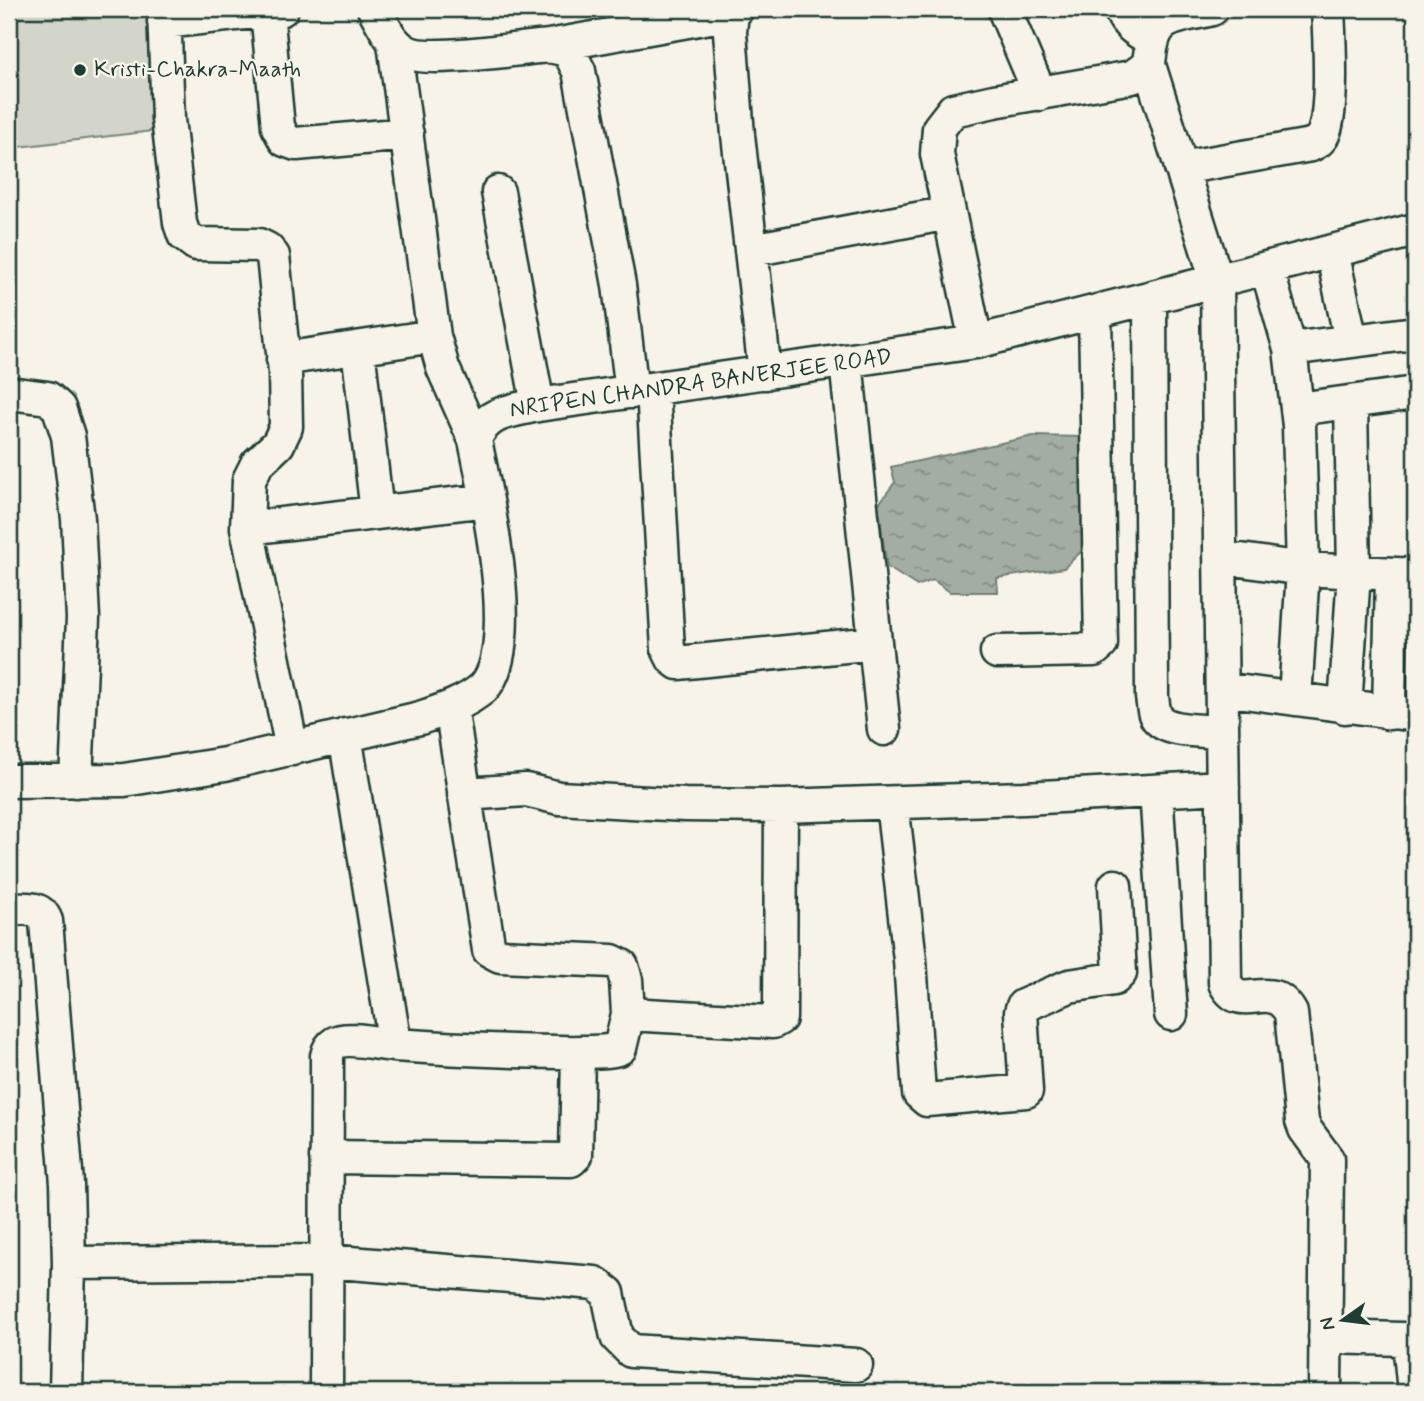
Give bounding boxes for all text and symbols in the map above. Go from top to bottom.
place label: Kristi-Chakra-Maath [94,55,301,85]
marker: Kristi-Chakra-Maath [72,62,88,78]
street label: NRIPEN CHANDRA BANERJEE ROAD [508,342,894,426]
north arrow [1308,1286,1378,1356]
text: N [1314,1315,1342,1333]

